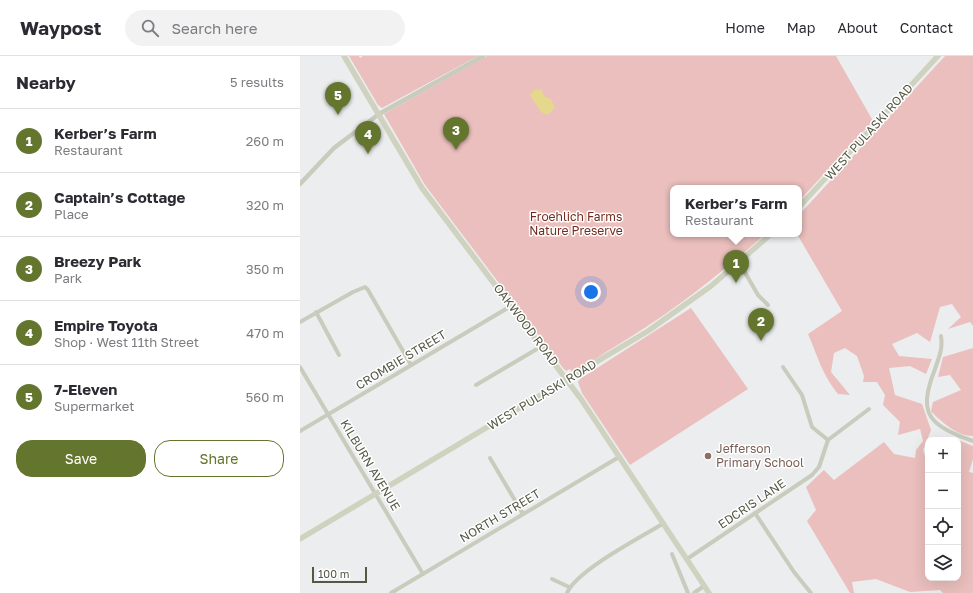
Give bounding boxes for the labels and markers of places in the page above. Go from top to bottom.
pin: 5 [325,82,351,115]
pin: 3 [443,117,469,150]
pin: 4 [355,121,381,154]
pin: 1 [723,250,749,283]
pin: 2 [748,308,774,341]
place label: Jefferson Primary School [716,441,804,470]
marker: Jefferson Primary School [703,451,713,461]

